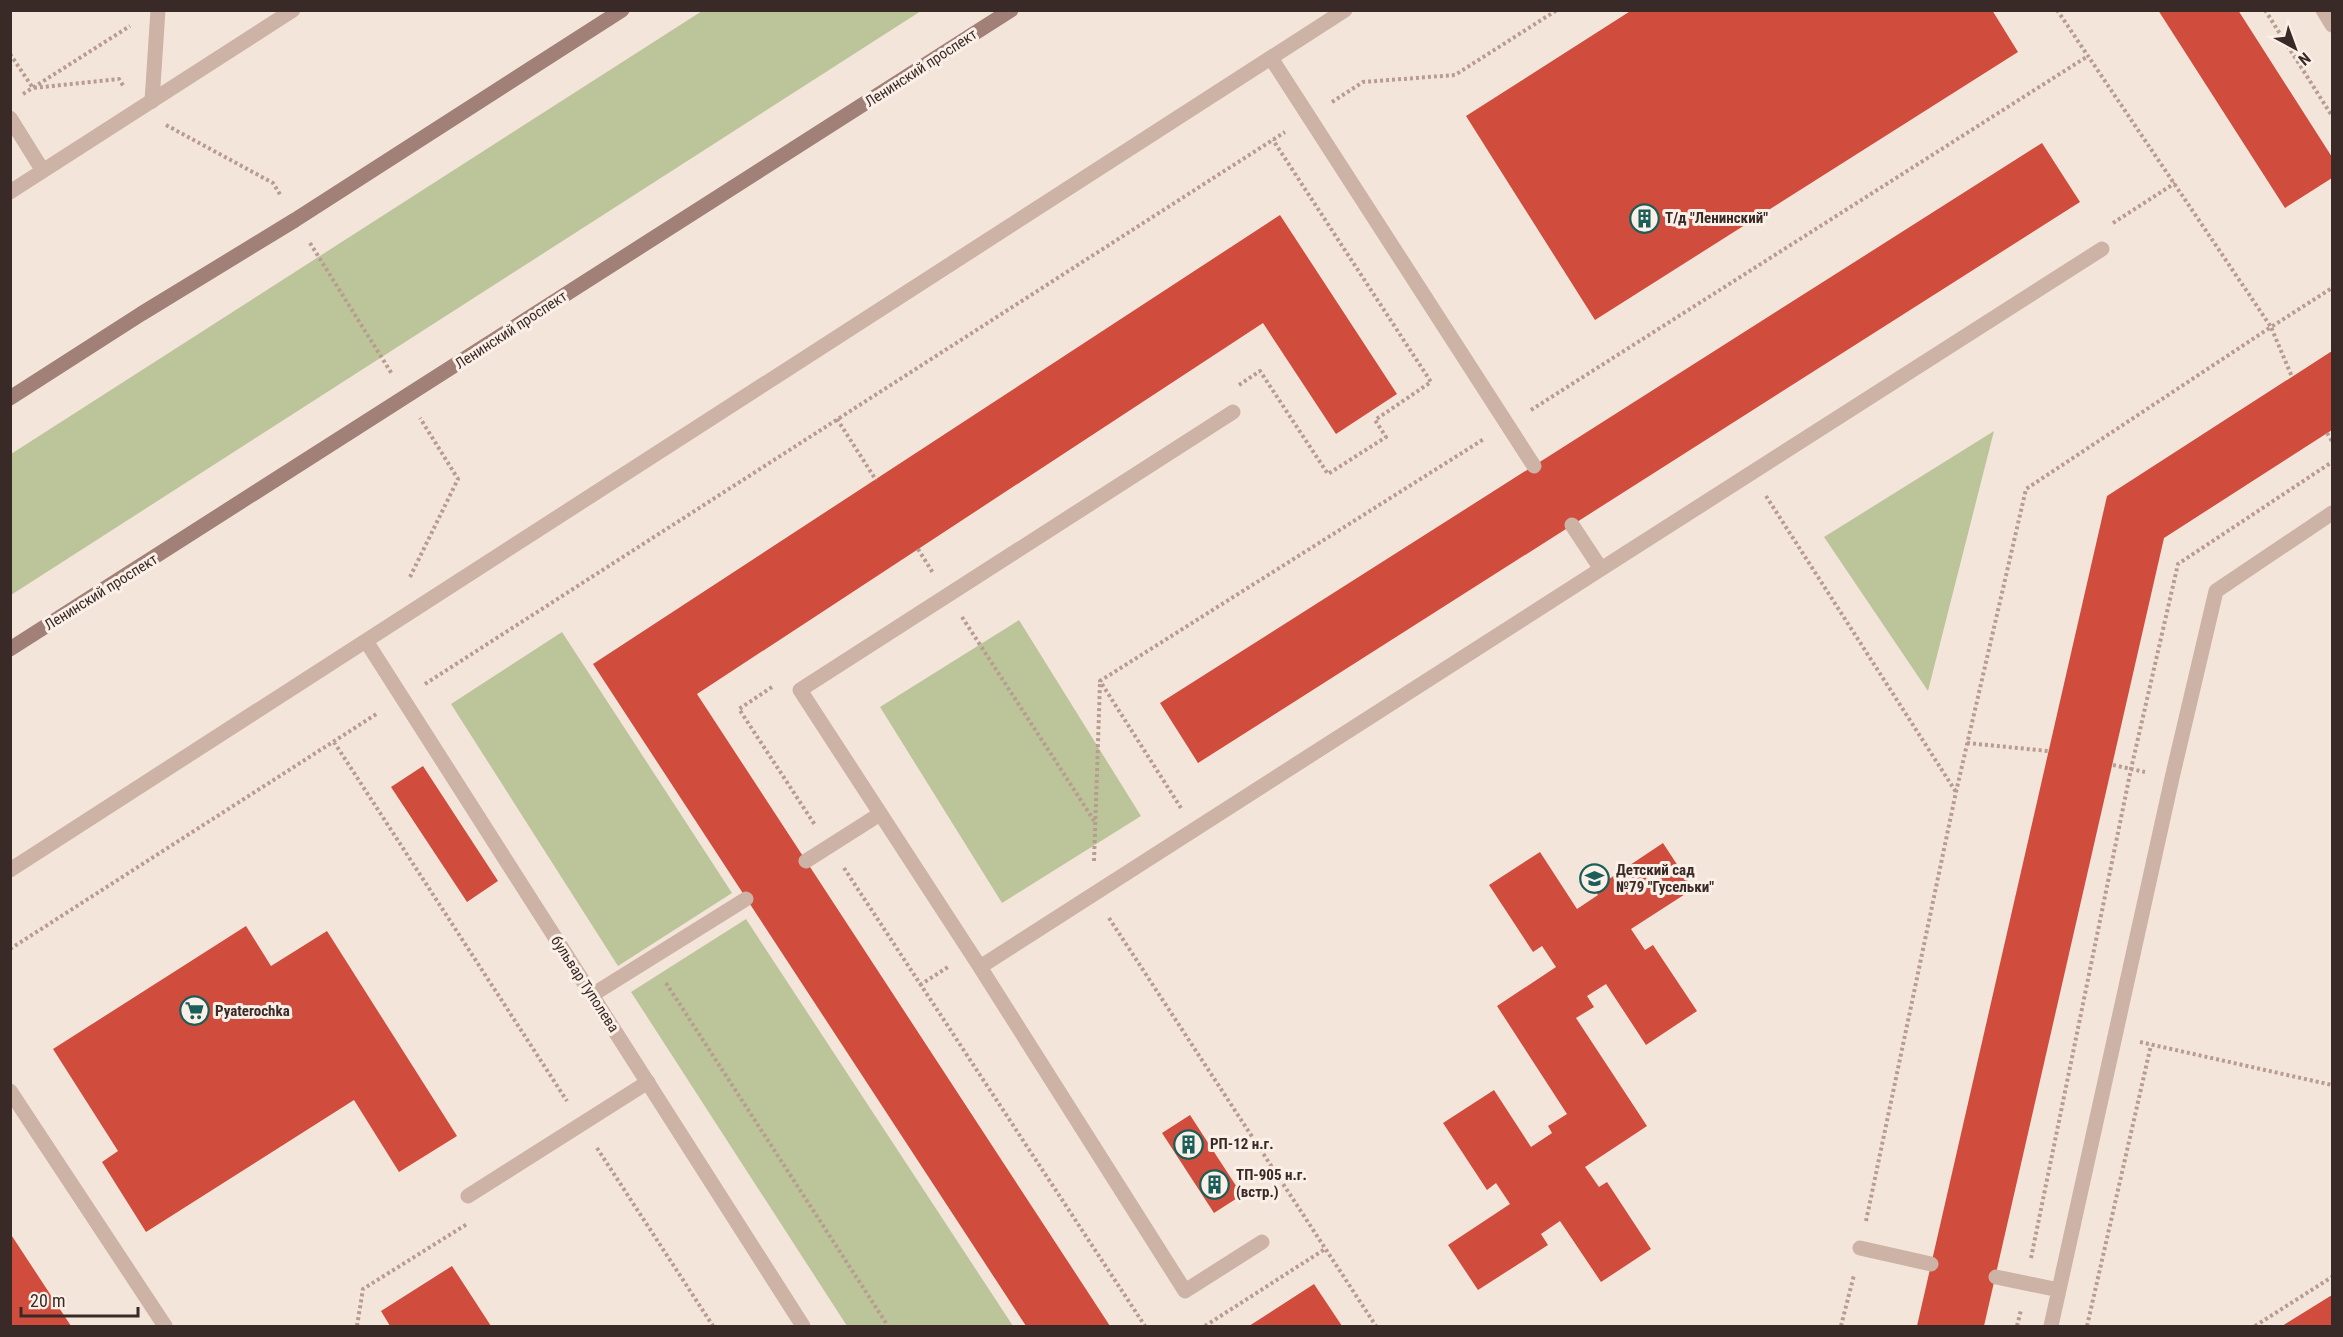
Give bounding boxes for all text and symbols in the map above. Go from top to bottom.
north arrow [2265,18,2325,78]
street label: Ленинский проспект [862,25,980,111]
text: N [2295,49,2314,69]
building icon: Т/д "Ленинский" [1628,202,1660,234]
place label: Т/д "Ленинский" [1665,209,1768,227]
street label: Ленинский проспект [452,287,570,373]
street label: Ленинский проспект [41,550,161,634]
place label: Детский сад №79 "Гусельки" [1616,861,1714,896]
school or university icon: Детский сад №79 "Гусельки" [1579,863,1611,895]
street label: бульвар Туполева [547,932,623,1036]
supermarket icon: Pyaterochka [178,995,210,1027]
place label: Pyaterochka [215,1002,290,1020]
building icon: РП-12 н.г. [1173,1128,1205,1160]
place label: РП-12 н.г. [1210,1135,1274,1153]
place label: ТП-905 н.г. (встр.) [1236,1166,1307,1201]
building icon: ТП-905 н.г. (встр.) [1199,1168,1231,1200]
scale bar [21,1280,138,1318]
text: 20 m [30,1290,65,1311]

